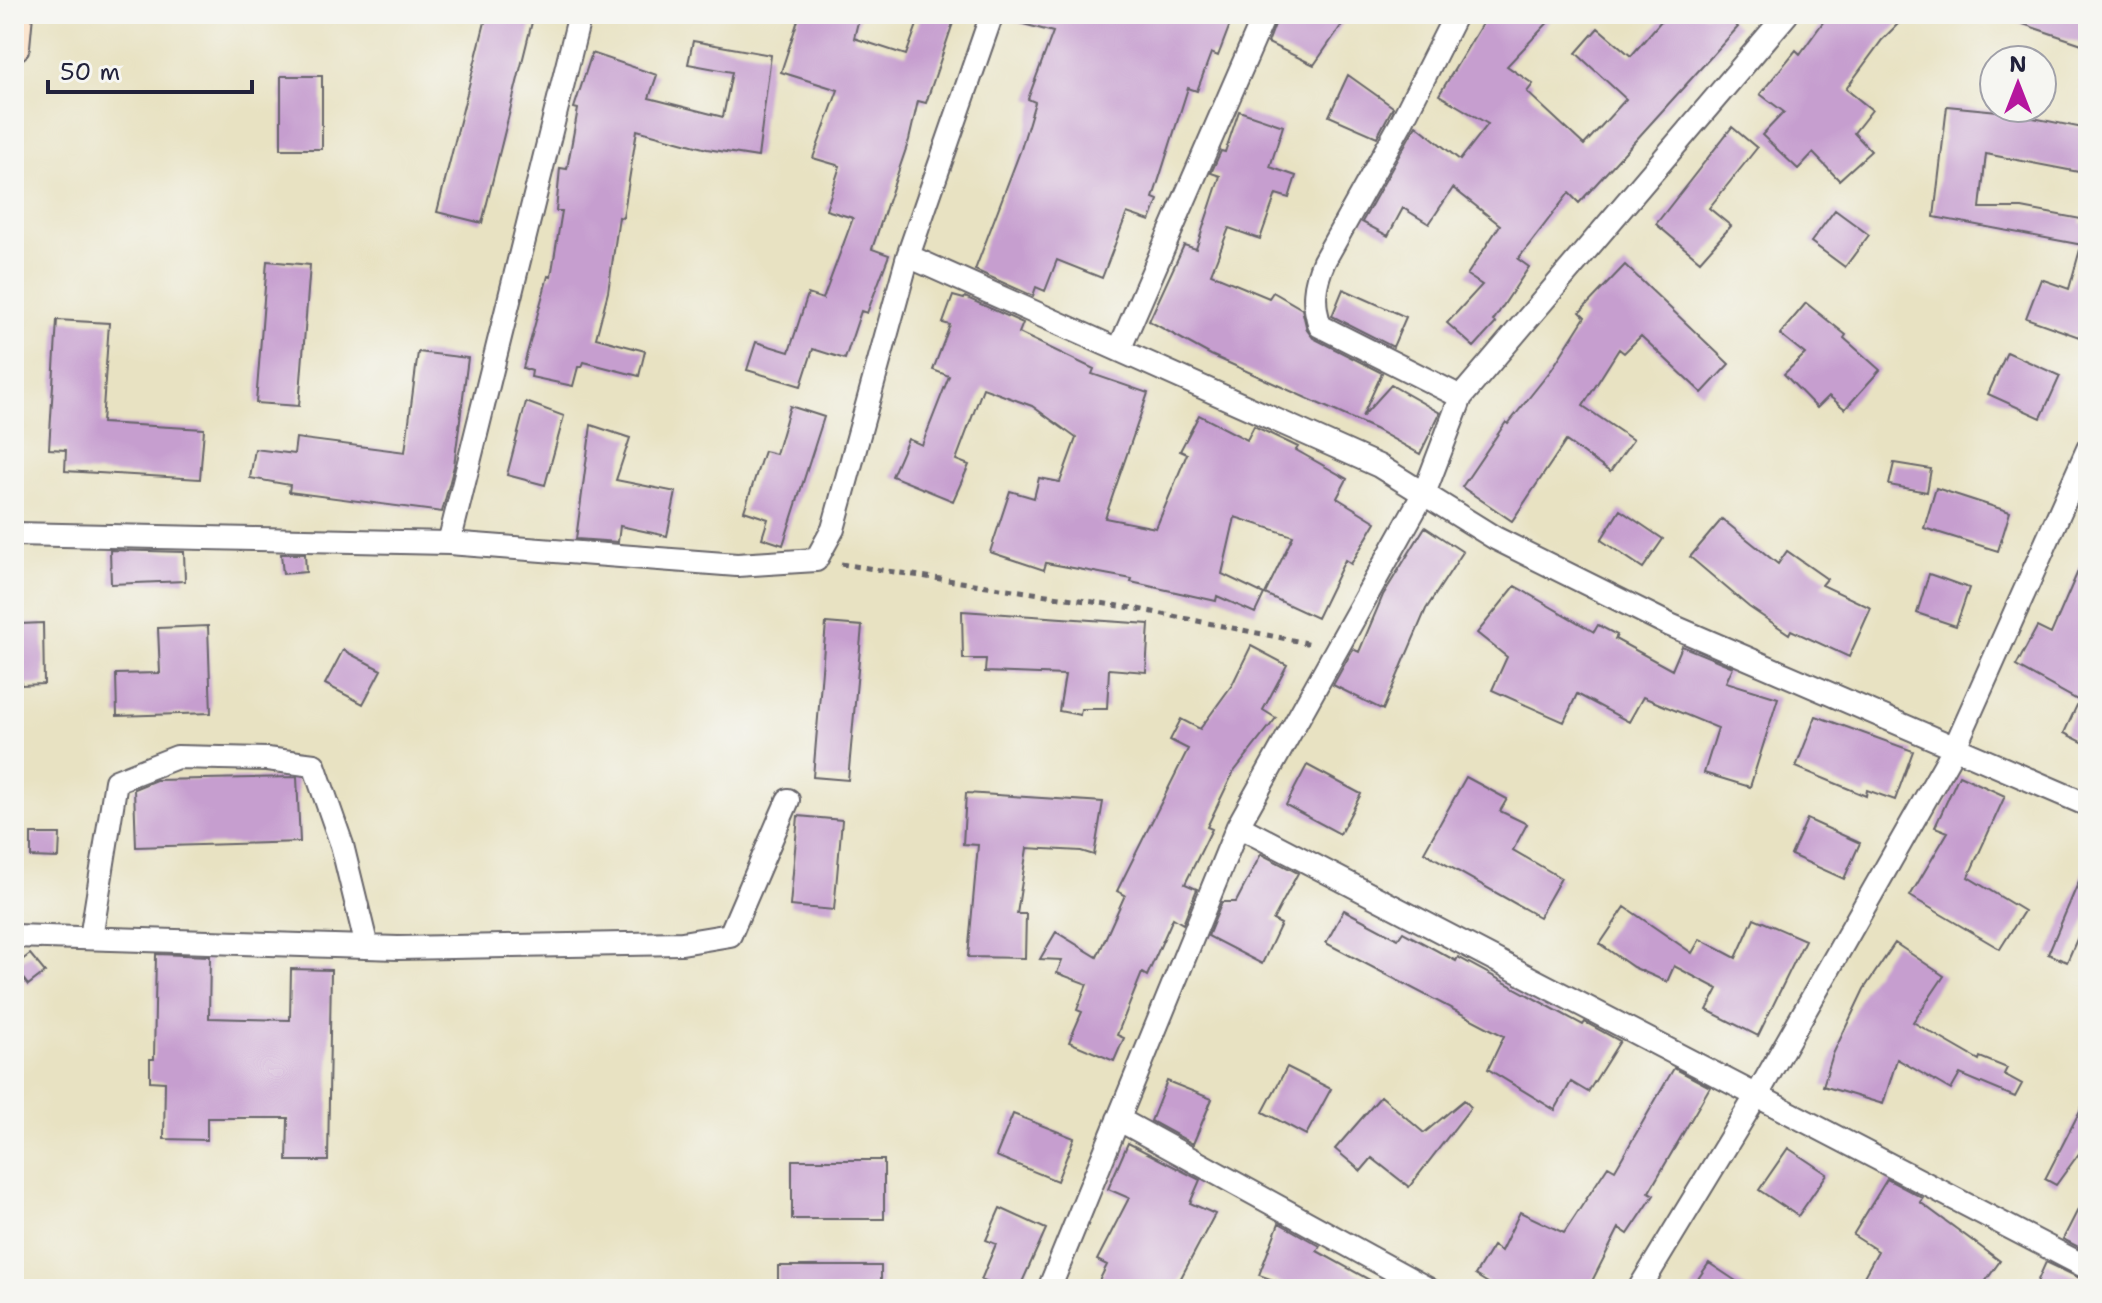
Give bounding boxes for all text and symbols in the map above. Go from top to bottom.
scale bar [48,44,252,94]
north arrow [1978,44,2058,124]
text: N [2009,50,2027,79]
text: 50 m [60,56,120,88]

